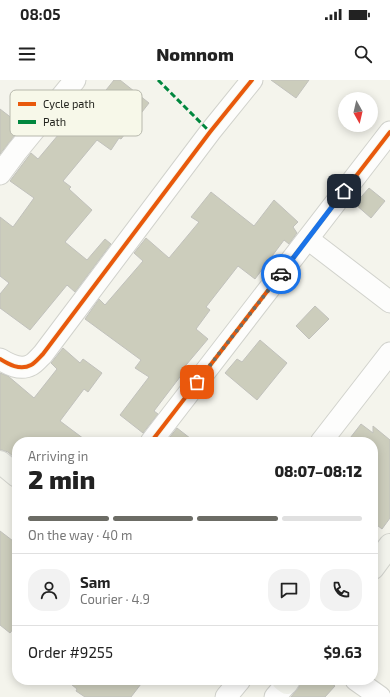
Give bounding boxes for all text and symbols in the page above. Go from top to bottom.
text: 08:05 [20,5,60,23]
icon: menu [16,43,38,65]
text: Nomnom [156,43,234,65]
icon: search [352,43,374,65]
legend [10,90,142,136]
north arrow [338,92,378,132]
map controls [338,92,378,132]
text: Cycle path [43,97,95,110]
text: Path [43,115,66,128]
pin [327,174,361,208]
icon: home [333,180,355,202]
courier [261,254,301,294]
icon: car [270,263,292,285]
pin [180,365,214,399]
icon: bag [186,371,208,393]
text: Arriving in [28,448,88,464]
text: 08:07–08:12 [274,462,362,480]
text: 2 min [28,463,95,494]
text: On the way · 40 m [28,527,132,543]
button: person [28,569,70,611]
button: chat [268,569,310,611]
button: phone [320,569,362,611]
text: Sam [80,573,111,591]
text: Courier · 4.9 [80,591,150,607]
text: Order #9255 [28,643,113,661]
text: $9.63 [323,643,362,661]

